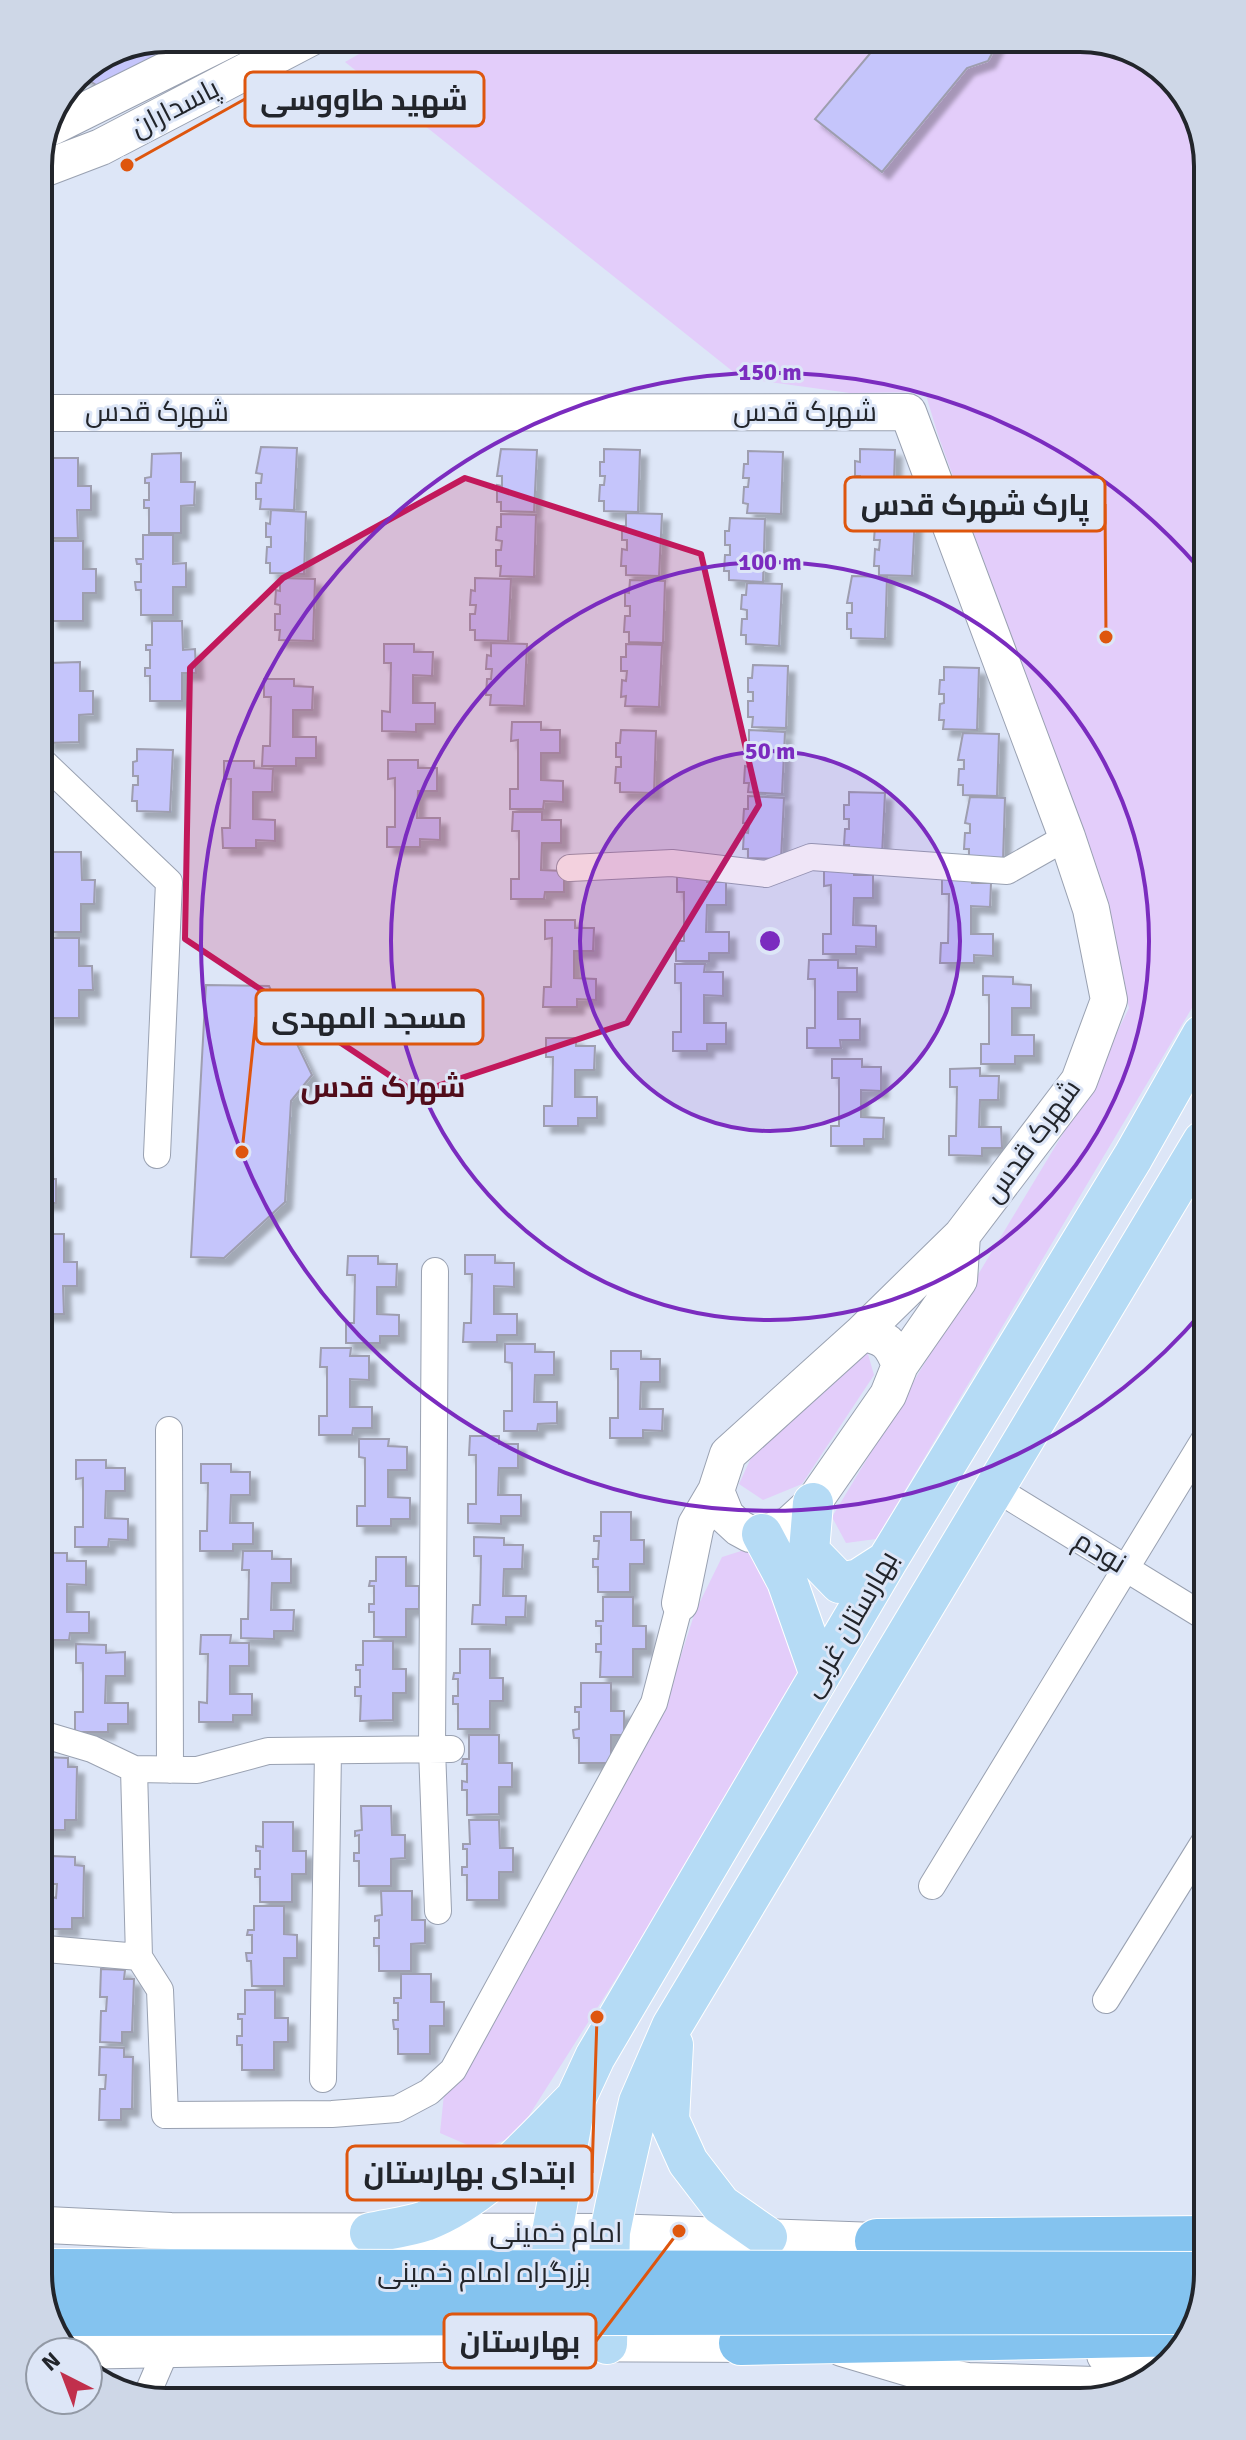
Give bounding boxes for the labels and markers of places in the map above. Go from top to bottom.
callout: شهید طاووسی [245,72,484,126]
callout: پارک شهرک قدس [845,477,1105,531]
centre of rings [756,927,784,955]
callout: مسجد المهدی [256,990,483,1044]
callout: ابتدای بهارستان [347,2146,592,2200]
callout: بهارستان [444,2314,596,2368]

